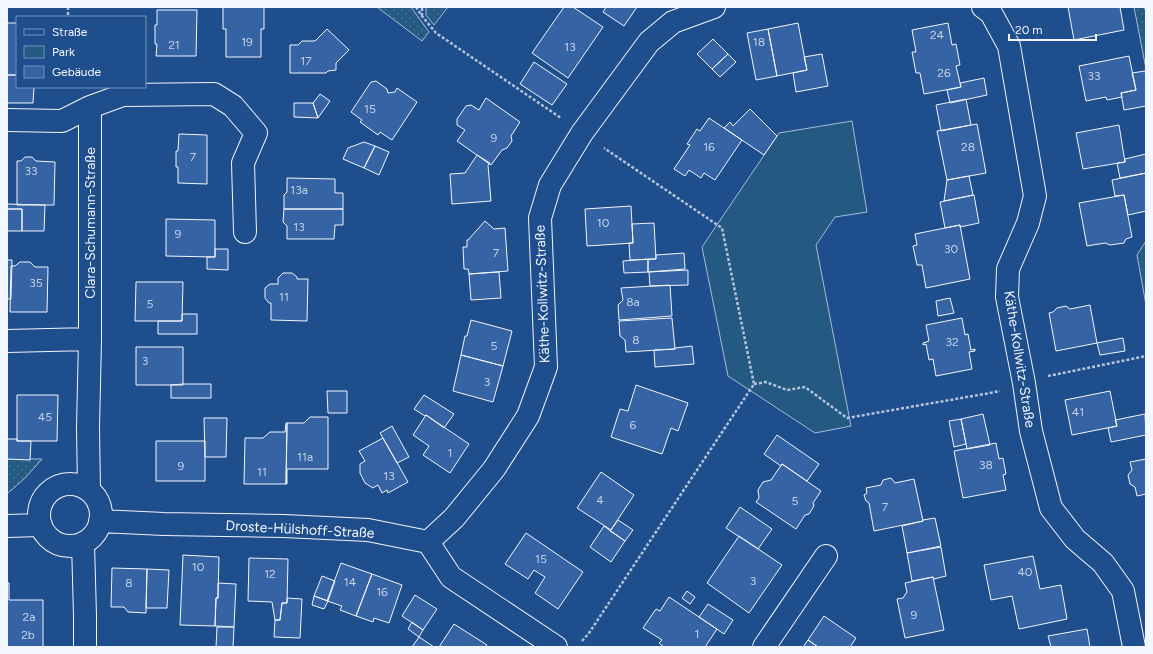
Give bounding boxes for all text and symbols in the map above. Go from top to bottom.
legend [16,16,146,88]
scale bar [1009,16,1096,42]
text: 20 m [1015,23,1043,37]
text: Straße [52,25,88,39]
house number: 24 [930,28,945,42]
house number: 19 [241,35,253,49]
house number: 18 [753,35,765,49]
house number: 21 [168,38,180,52]
house number: 13 [564,40,576,54]
text: Park [52,45,75,59]
house number: 17 [300,54,312,68]
text: Gebäude [52,65,102,79]
house number: 26 [937,66,951,80]
house number: 33 [1087,69,1101,83]
house number: 15 [364,102,376,116]
house number: 9 [491,131,498,145]
house number: 16 [703,140,715,154]
house number: 28 [961,140,975,154]
street label: Clara-Schumann-Straße [82,147,99,299]
house number: 7 [190,150,197,164]
house number: 33 [24,164,38,178]
house number: 13a [290,183,308,197]
house number: 10 [597,216,610,230]
house number: 13 [293,220,305,234]
street label: Käthe-Kollwitz-Straße [532,224,553,363]
house number: 9 [175,227,182,241]
house number: 30 [944,242,958,256]
house number: 7 [493,246,500,260]
house number: 35 [29,276,43,290]
street label: Käthe-Kollwitz-Straße [1000,289,1039,429]
house number: 11 [279,290,289,304]
house number: 8a [626,295,640,309]
house number: 5 [147,297,154,311]
house number: 8 [632,333,640,347]
house number: 32 [945,335,959,349]
house number: 5 [491,339,498,353]
house number: 3 [142,354,148,368]
house number: 3 [484,375,490,389]
house number: 41 [1072,405,1084,419]
house number: 45 [38,410,52,424]
house number: 6 [630,418,637,432]
house number: 1 [448,446,452,460]
house number: 11a [297,450,313,464]
house number: 38 [979,458,993,472]
house number: 9 [178,459,185,473]
house number: 11 [257,465,267,479]
house number: 13 [383,469,395,483]
house number: 4 [596,493,604,507]
house number: 5 [792,494,799,508]
house number: 7 [882,500,889,514]
street label: Droste-Hülshoff-Straße [225,517,375,542]
house number: 15 [535,552,547,566]
house number: 10 [192,560,205,574]
house number: 40 [1017,565,1033,579]
house number: 12 [264,567,276,581]
house number: 3 [750,574,756,588]
house number: 14 [344,575,357,589]
house number: 8 [125,576,133,590]
house number: 16 [376,585,388,599]
house number: 9 [911,608,918,622]
house number: 2a [23,610,35,624]
house number: 1 [695,627,699,641]
house number: 2b [21,628,35,642]

